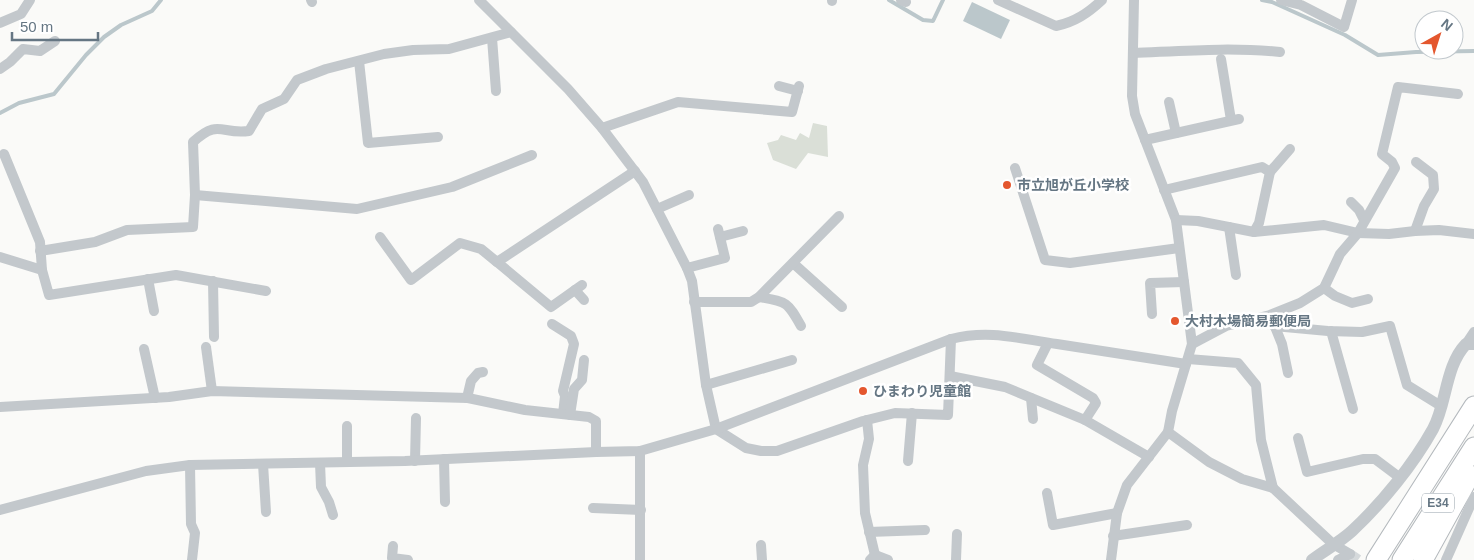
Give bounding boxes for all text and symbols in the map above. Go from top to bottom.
scale bar [12,10,99,42]
north arrow [1414,10,1464,60]
text: N [1438,15,1456,34]
text: 50 m [20,18,53,35]
place label: 市立旭が丘小学校 [1017,177,1129,193]
marker: 市立旭が丘小学校 [1001,179,1013,191]
place label: 大村木場簡易郵便局 [1185,313,1311,329]
marker: 大村木場簡易郵便局 [1169,315,1181,327]
place label: ひまわり児童館 [873,383,971,399]
marker: ひまわり児童館 [857,385,869,397]
road number: E34 [1422,493,1454,512]

